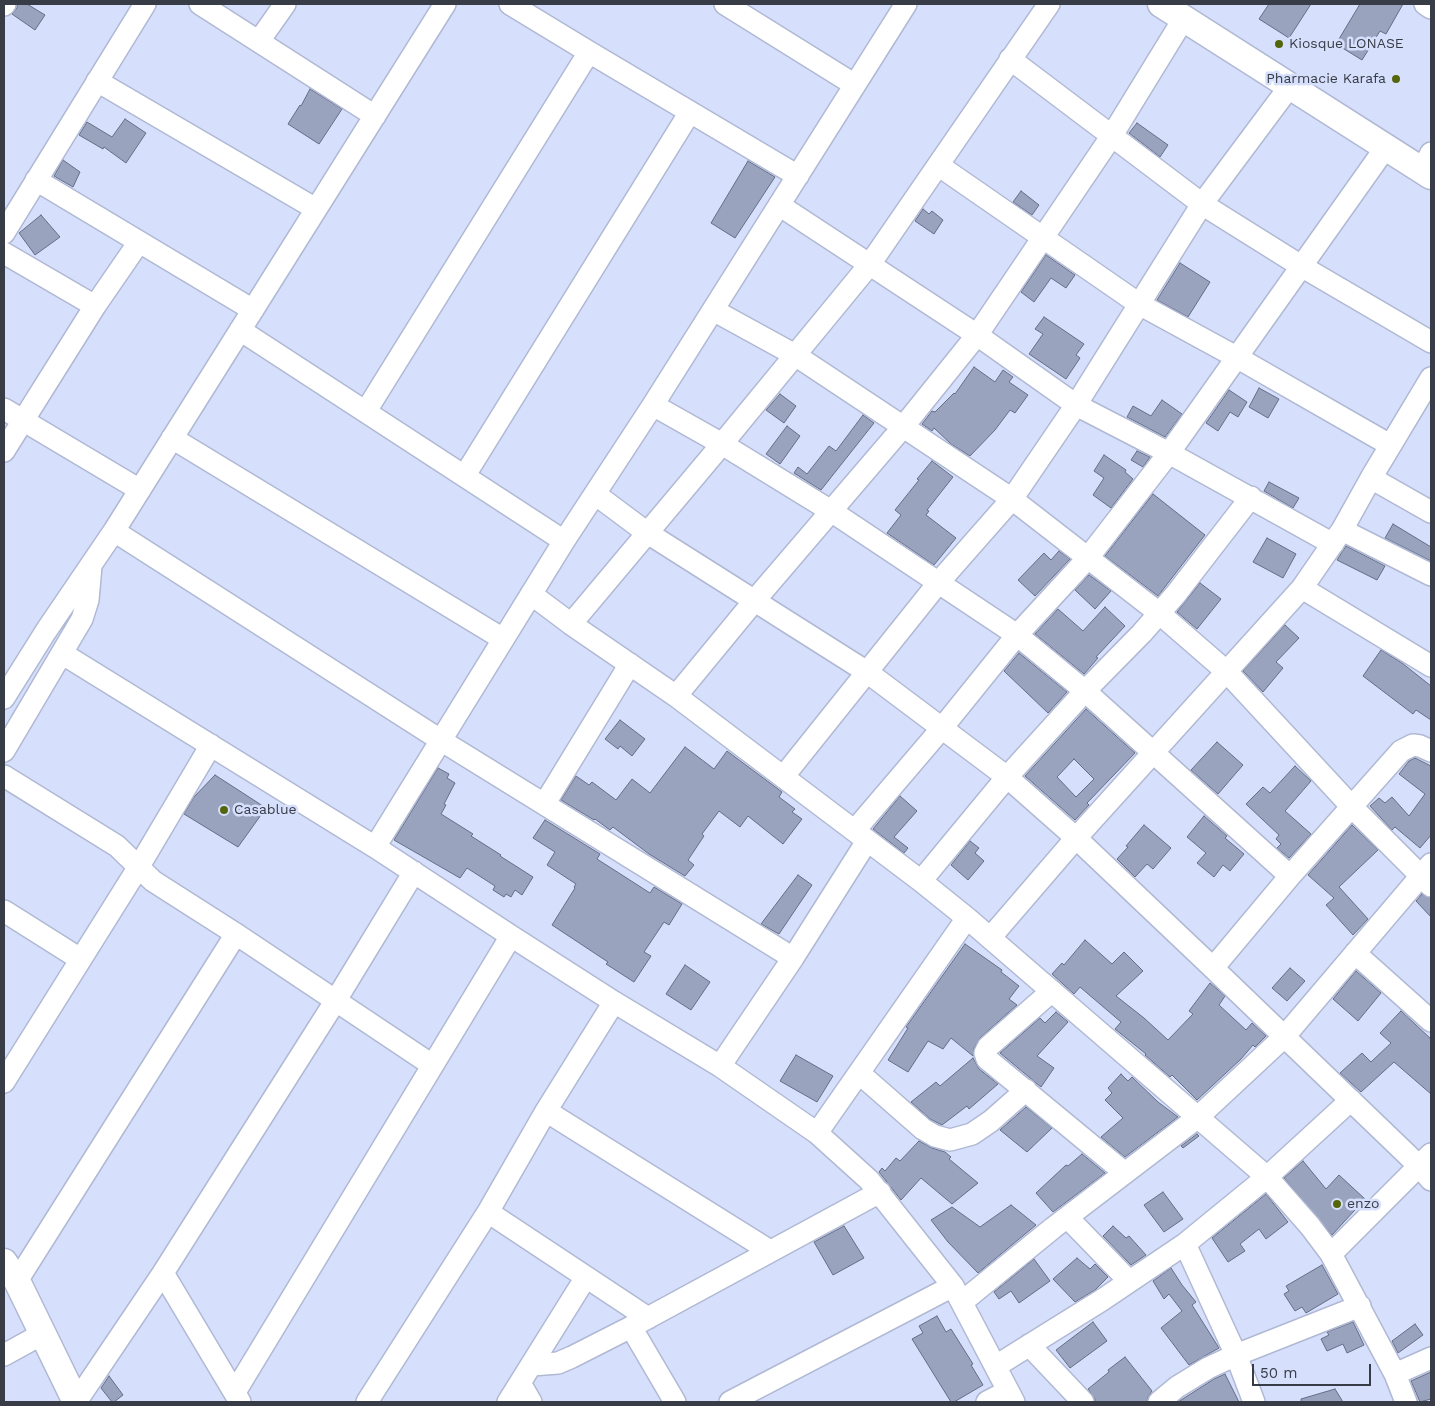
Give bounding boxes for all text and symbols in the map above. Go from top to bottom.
place label: Kiosque LONASE [1289,36,1404,52]
marker: Kiosque LONASE [1273,38,1285,50]
place label: Pharmacie Karafa [1266,71,1386,87]
marker: Pharmacie Karafa [1390,73,1402,85]
place label: Casablue [234,802,297,818]
marker: Casablue [218,804,230,816]
place label: enzo [1347,1196,1380,1212]
marker: enzo [1331,1198,1343,1210]
scale bar [1255,1354,1374,1386]
text: 50 m [1260,1364,1297,1382]

